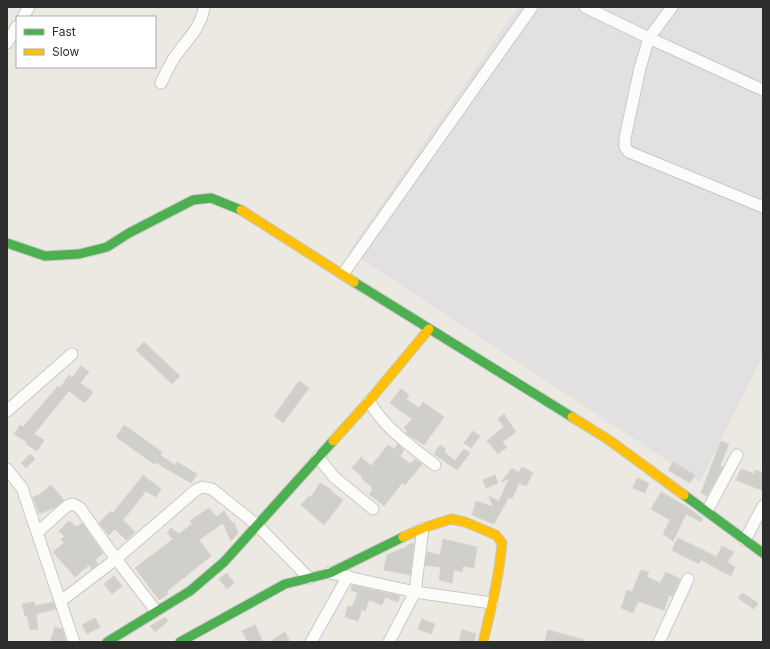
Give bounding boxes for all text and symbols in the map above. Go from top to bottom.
legend [16,16,156,68]
text: Fast [52,24,76,39]
text: Slow [52,44,80,59]

